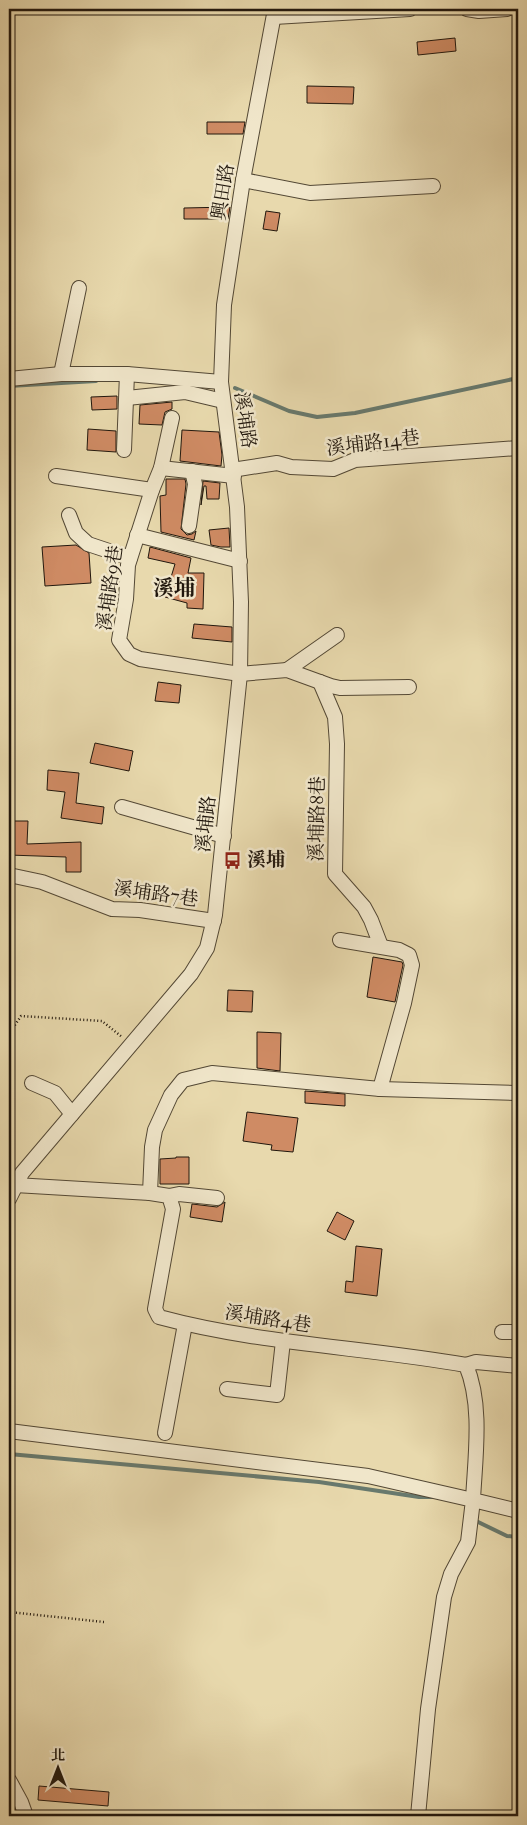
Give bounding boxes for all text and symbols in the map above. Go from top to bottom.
street label: 興田路 [208,162,238,222]
street label: 溪埔路 [230,390,260,450]
street label: 溪埔路14巷 [325,426,421,460]
street label: 溪埔路9巷 [93,544,127,632]
district label: 溪埔 [153,576,195,600]
street label: 溪埔路8巷 [305,776,329,862]
street label: 溪埔路 [192,794,220,854]
place label: 溪埔 [247,849,285,871]
bus stop icon: 溪埔 [223,850,243,870]
street label: 溪埔路7巷 [112,877,200,911]
street label: 溪埔路4巷 [223,1301,313,1337]
north arrow [32,1742,82,1792]
text: 北 [51,1747,65,1764]

